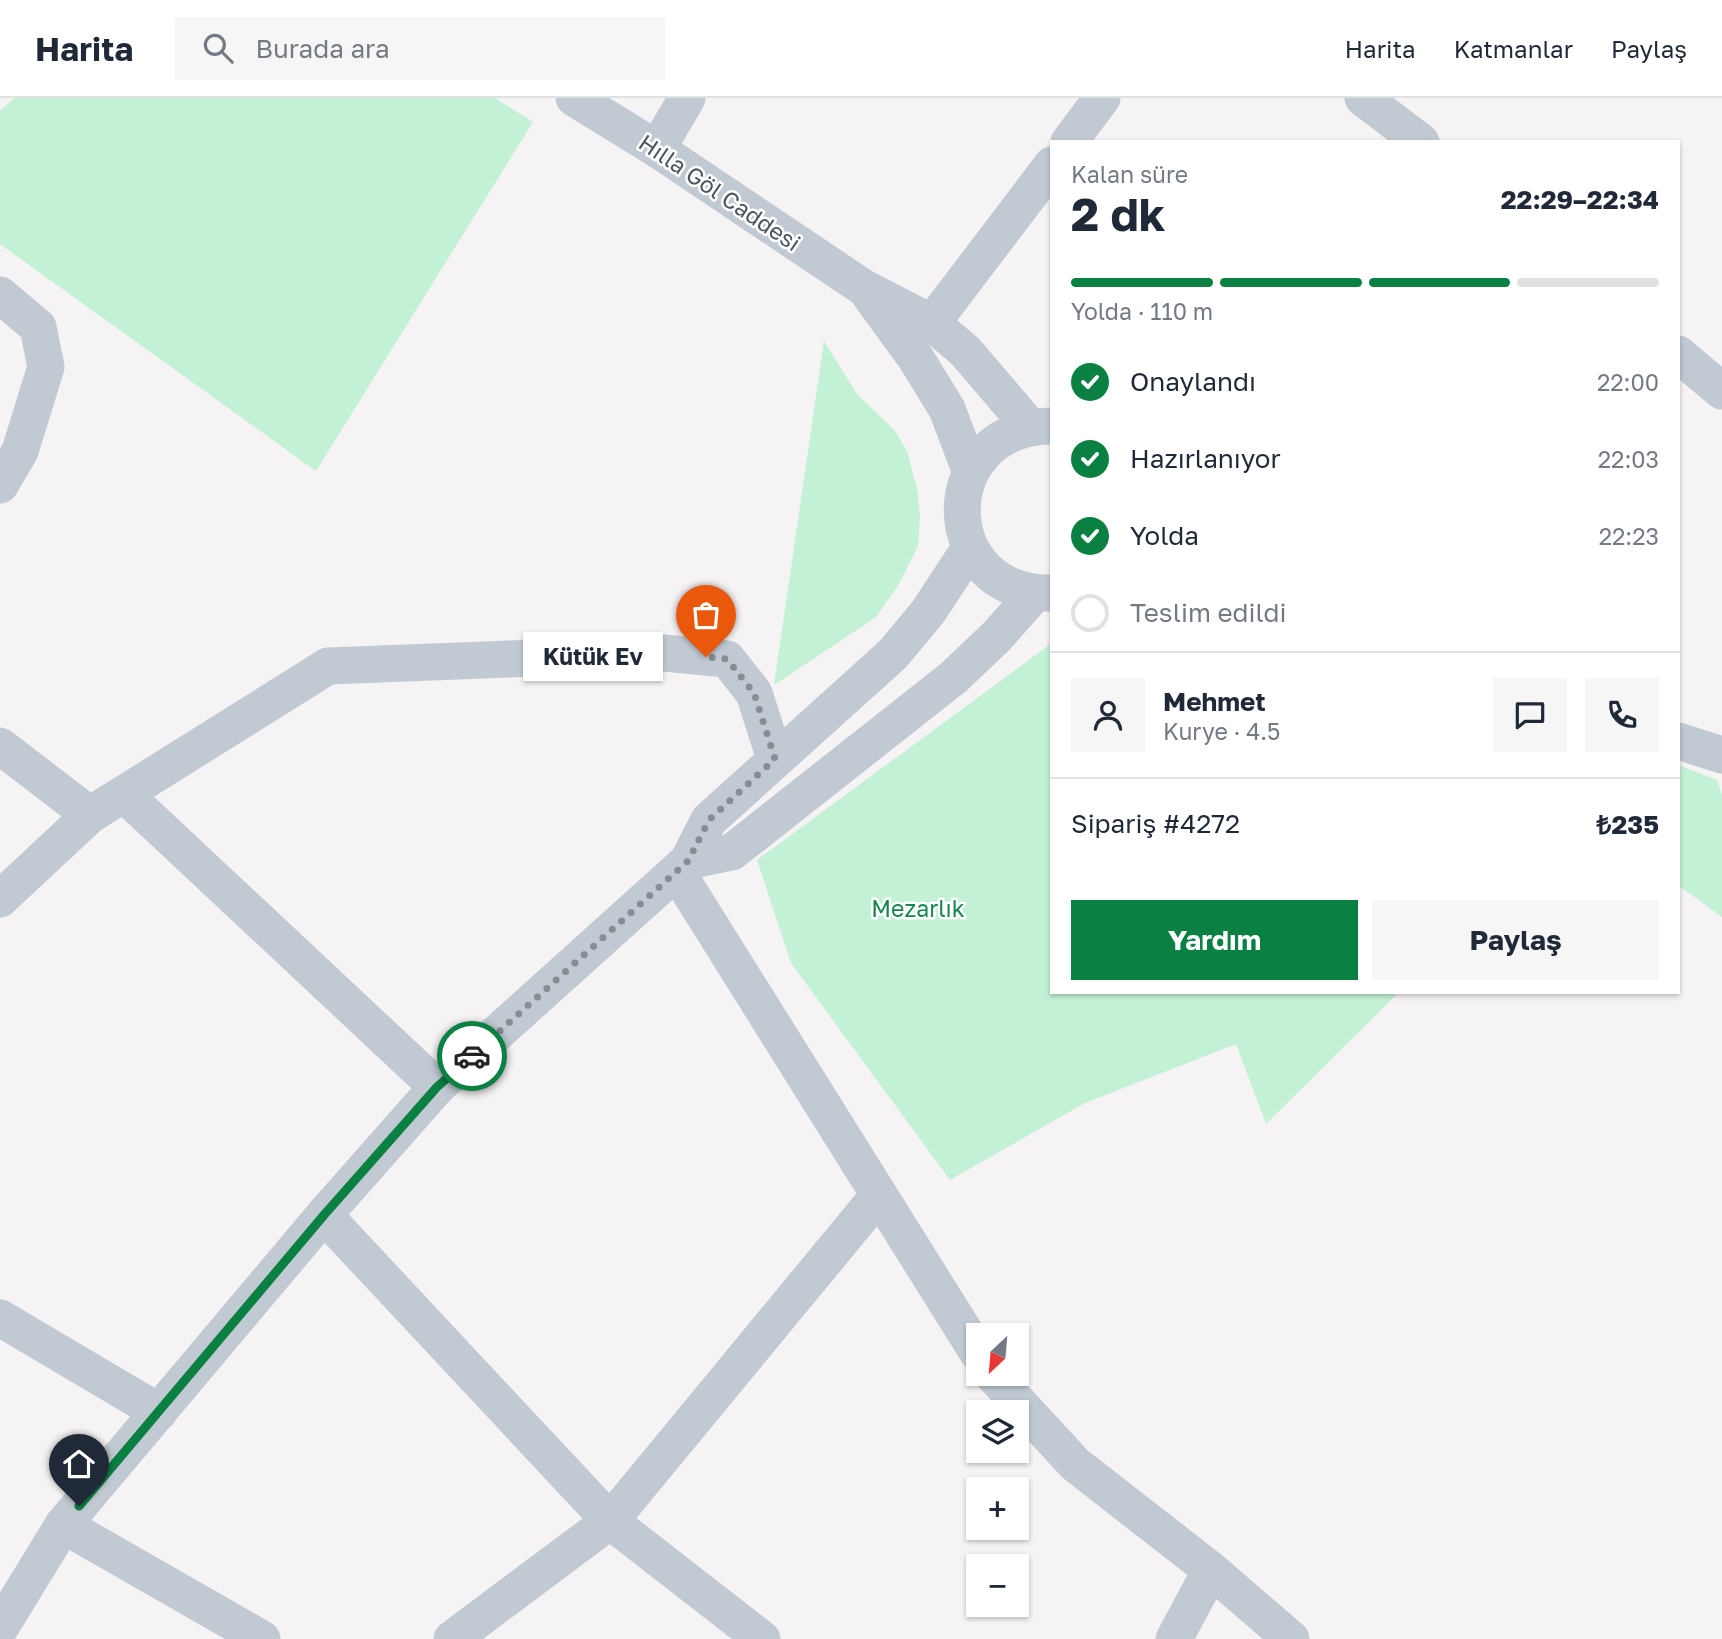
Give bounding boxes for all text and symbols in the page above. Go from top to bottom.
search box [175,17,665,80]
text: Harita [35,29,133,68]
icon: search [199,29,237,67]
text: Burada ara [255,33,390,64]
text: Harita [1345,34,1416,63]
text: Katmanlar [1454,34,1573,63]
text: Paylaş [1611,34,1687,63]
street label: Hılla Göl Caddesi [634,128,806,256]
text: Kalan süre [1071,160,1188,188]
text: 22:29–22:34 [1501,184,1659,215]
text: 2 dk [1071,186,1166,241]
text: Yolda · 110 m [1071,297,1213,325]
icon: check [1071,363,1109,401]
text: Onaylandı [1130,366,1256,397]
text: 22:00 [1597,368,1659,396]
icon: check [1071,440,1109,478]
text: Hazırlanıyor [1130,443,1281,474]
text: 22:03 [1598,445,1659,473]
icon: check [1071,517,1109,555]
text: Yolda [1130,520,1199,551]
text: 22:23 [1599,522,1659,550]
pin [676,585,736,657]
icon: bag [687,596,725,634]
text: Teslim edildi [1130,597,1287,628]
callout: Kütük Ev [524,632,664,682]
text: Kütük Ev [543,642,643,670]
button: person [1071,678,1145,752]
button: chat [1493,678,1567,752]
button: phone [1585,678,1659,752]
text: Mehmet [1163,686,1266,717]
text: Kurye · 4.5 [1163,717,1280,745]
text: Sipariş #4272 [1071,808,1240,839]
text: ₺235 [1597,809,1659,840]
park label: Mezarlık [871,894,965,922]
button: Yardım [1071,900,1358,980]
button: Paylaş [1372,900,1659,980]
courier [437,1021,507,1091]
icon: car [453,1037,491,1075]
north arrow [966,1323,1029,1386]
map controls [966,1323,1029,1617]
button: layers [966,1400,1029,1463]
pin [49,1434,109,1506]
icon: home [60,1445,98,1483]
button: + [966,1477,1029,1540]
button: − [966,1554,1029,1617]

